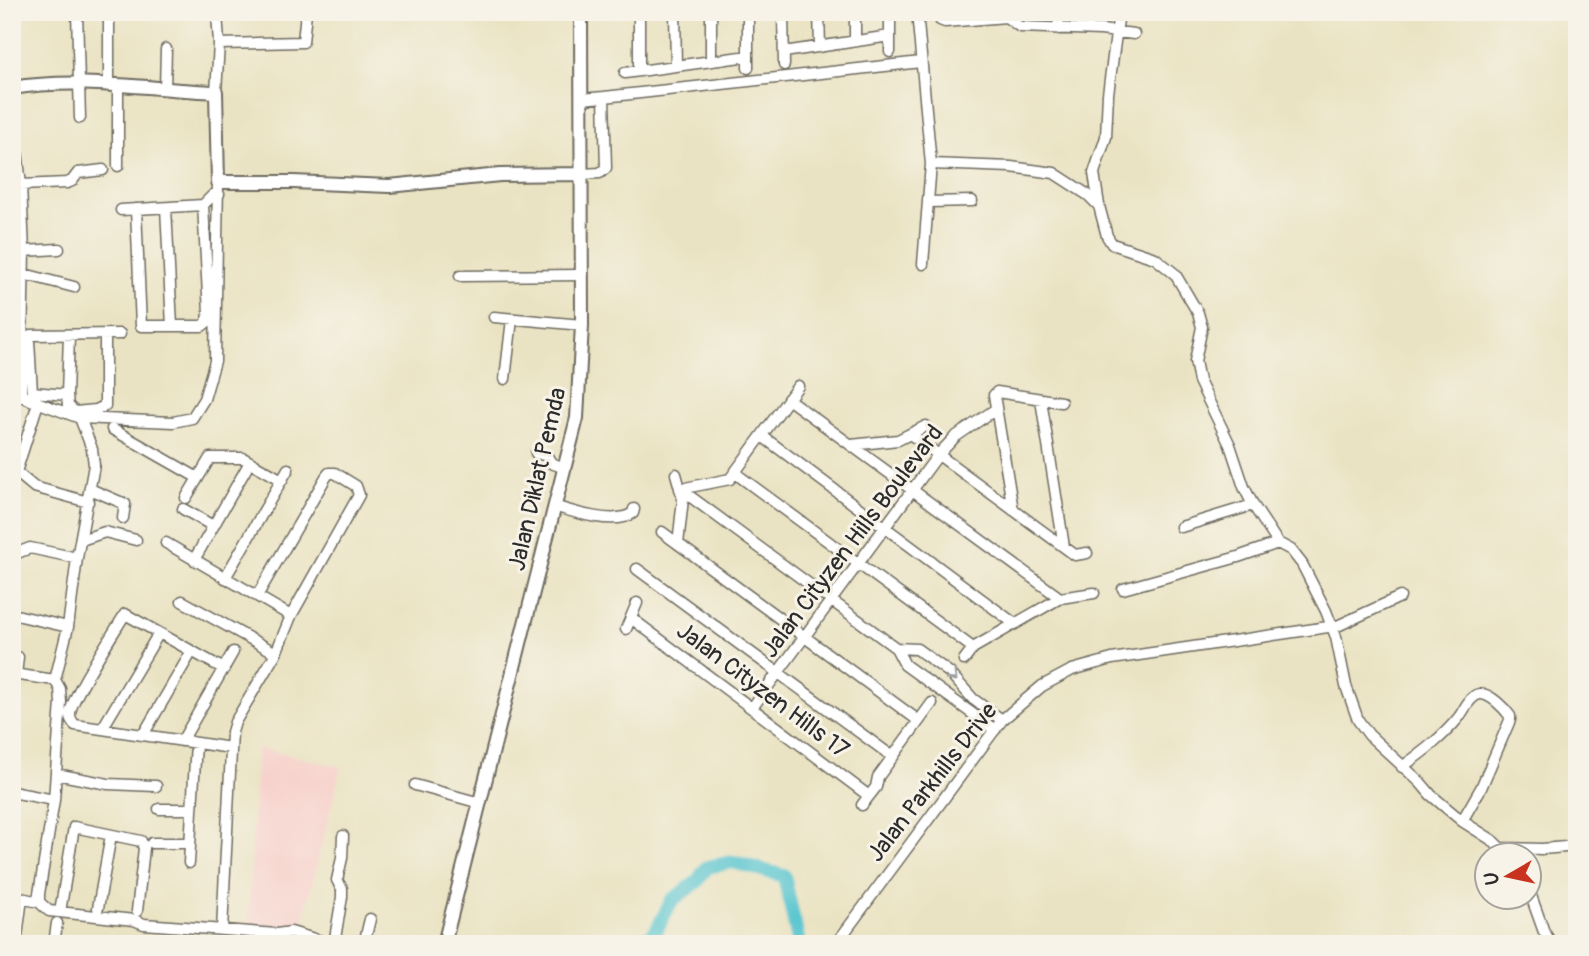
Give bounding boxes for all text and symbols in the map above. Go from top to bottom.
street label: Jalan Diklat Pemda [502,385,573,574]
street label: Jalan Cityzen Hills Boulevard [755,419,949,663]
street label: Jalan Cityzen Hills 17 [671,616,855,765]
one-way arrow [944,668,957,681]
street label: Jalan Parkhills Drive [861,697,1004,868]
north arrow [1474,841,1544,911]
text: U [1479,870,1505,887]

